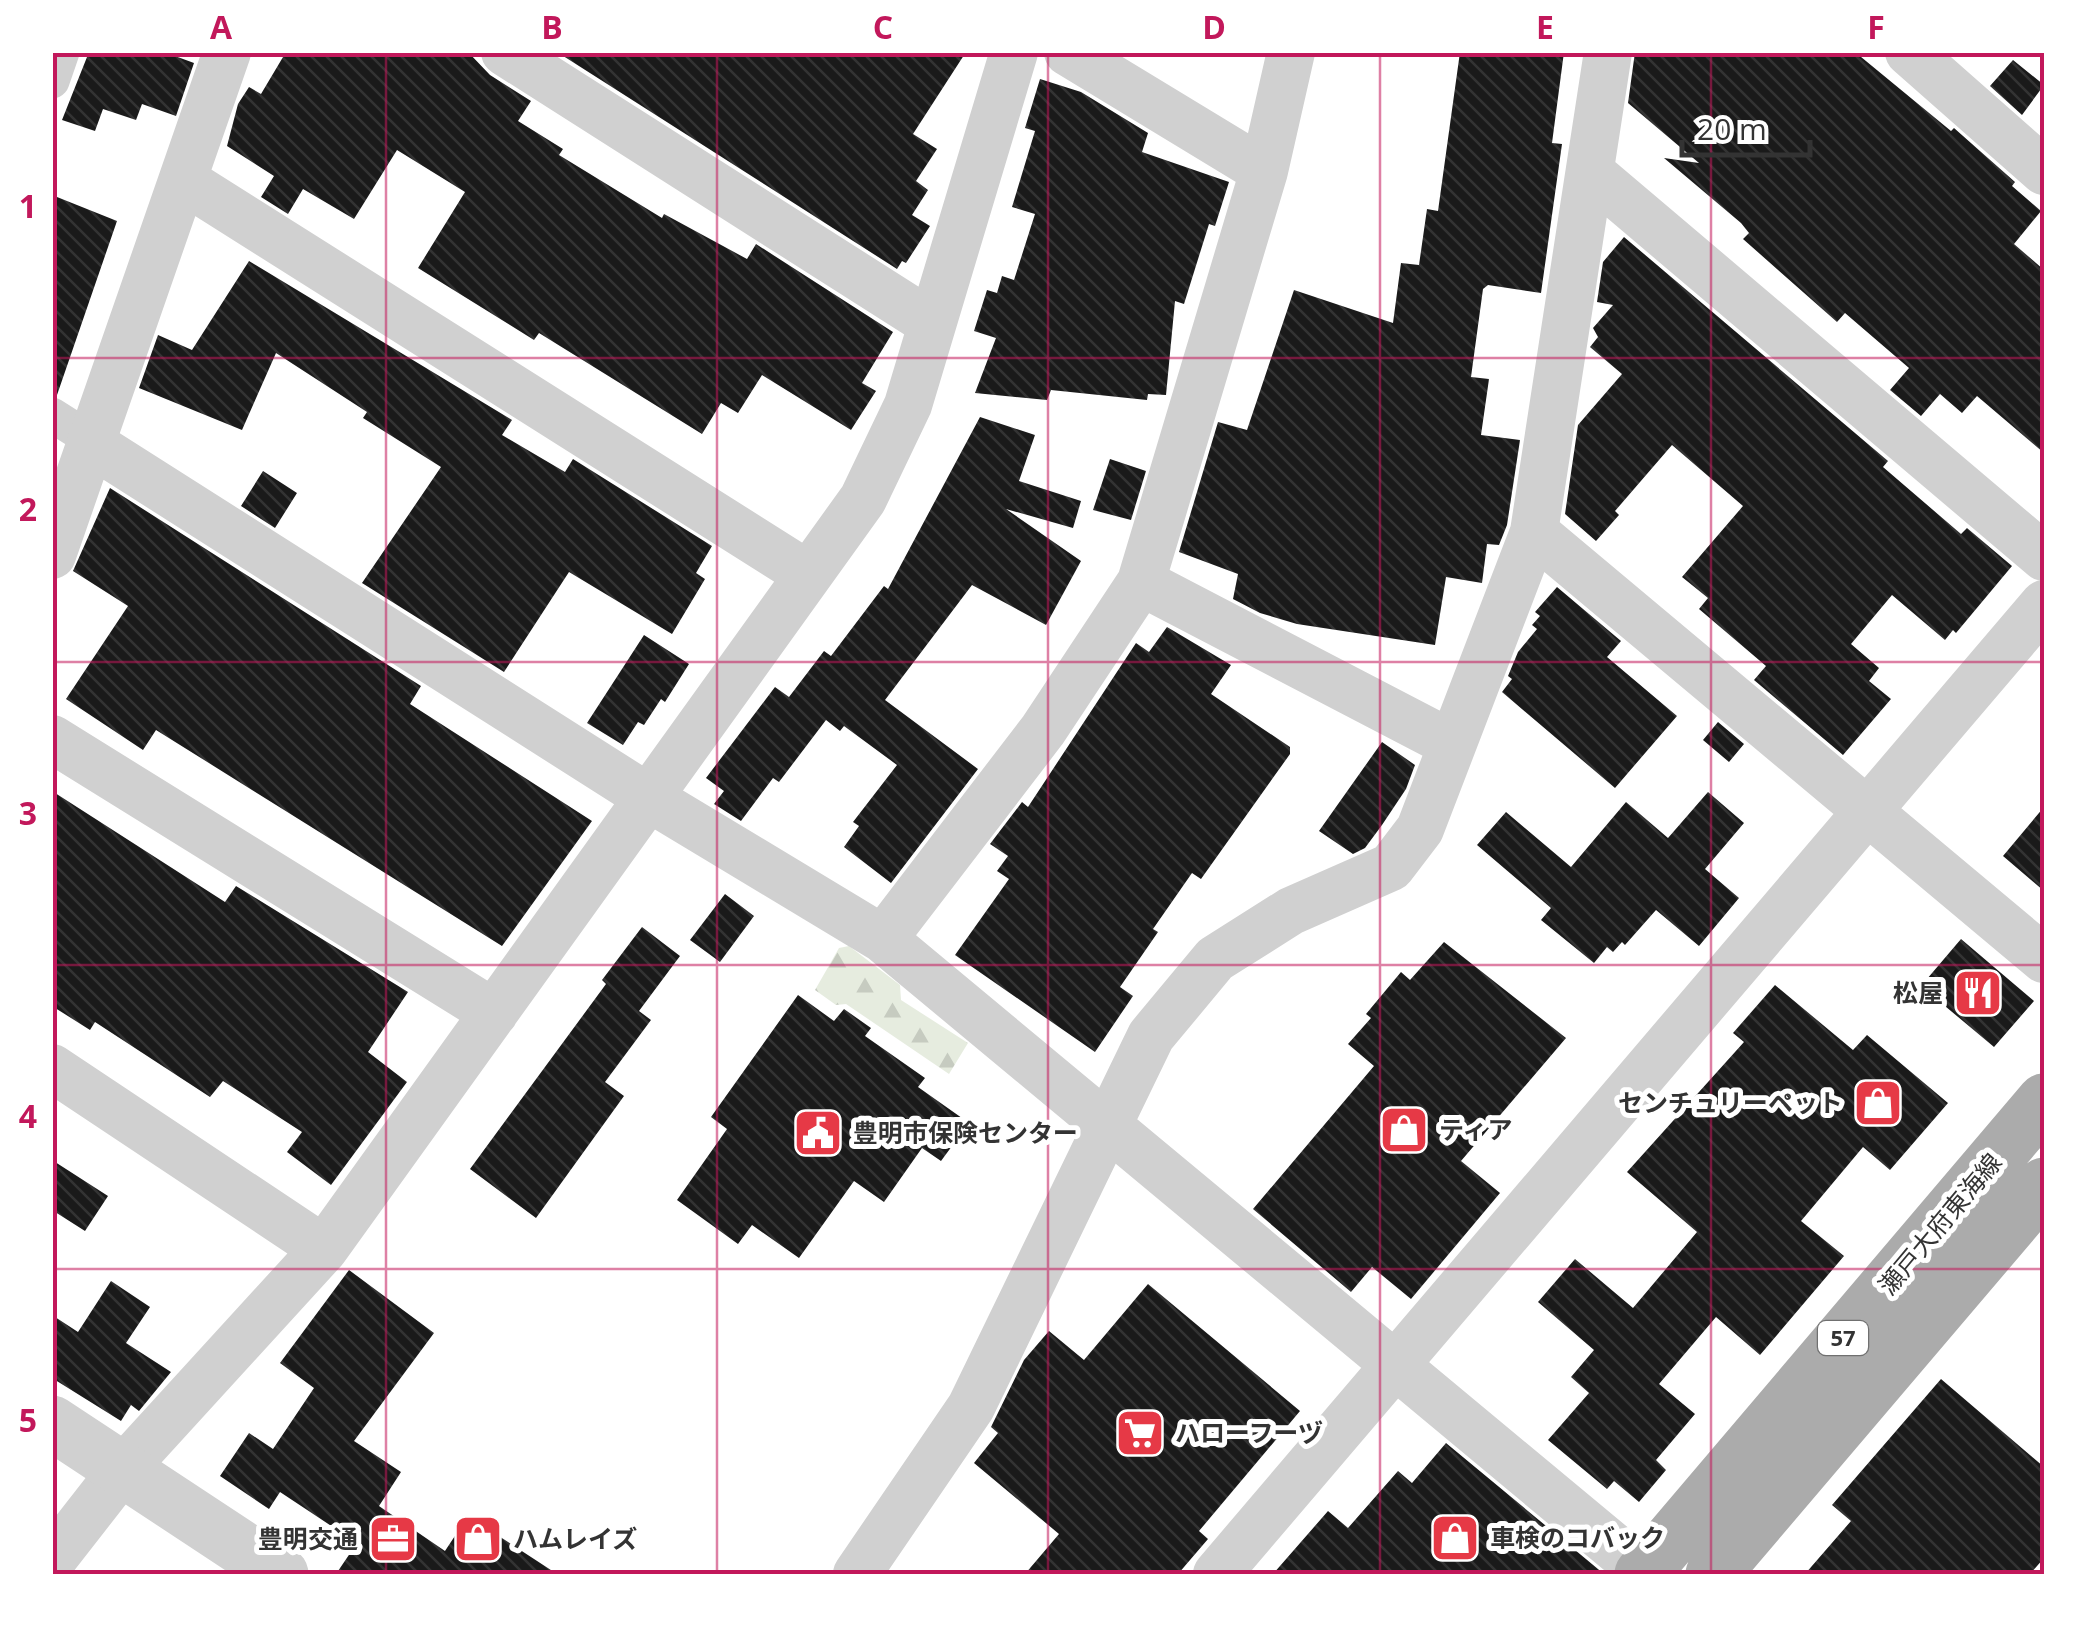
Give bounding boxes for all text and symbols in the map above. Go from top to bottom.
text: A [210,5,233,48]
text: B [541,5,563,48]
text: C [873,5,893,48]
text: D [1202,5,1226,48]
text: E [1536,5,1554,48]
text: F [1867,5,1885,48]
scale bar [1682,95,1810,157]
text: 20 m [1697,108,1767,149]
text: 1 [19,184,37,227]
text: 2 [19,487,37,530]
text: 3 [19,791,37,834]
restaurant icon: 松屋 [1952,967,2004,1019]
place label: 松屋 [1893,975,1943,1009]
shop icon: センチュリーペット [1852,1077,1904,1129]
place label: センチュリーペット [1618,1085,1843,1119]
text: 4 [19,1094,37,1137]
shop icon: ティア [1378,1104,1430,1156]
public building icon: 豊明市保険センター [792,1107,844,1159]
place label: ティア [1439,1112,1513,1146]
place label: 豊明市保険センター [853,1115,1078,1149]
street label: 瀬戸大府東海線 [1870,1145,2009,1301]
road number: 57 [1818,1321,1868,1355]
text: 5 [19,1398,37,1441]
supermarket icon: ハローフーヅ [1114,1407,1166,1459]
place label: ハローフーヅ [1175,1415,1323,1449]
shop icon: 車検のコバック [1429,1512,1481,1564]
office icon: 豊明交通 [367,1513,419,1565]
shop icon: ハムレイズ [452,1513,504,1565]
place label: 車検のコバック [1490,1520,1665,1554]
place label: 豊明交通 [258,1521,358,1555]
place label: ハムレイズ [513,1521,637,1555]

